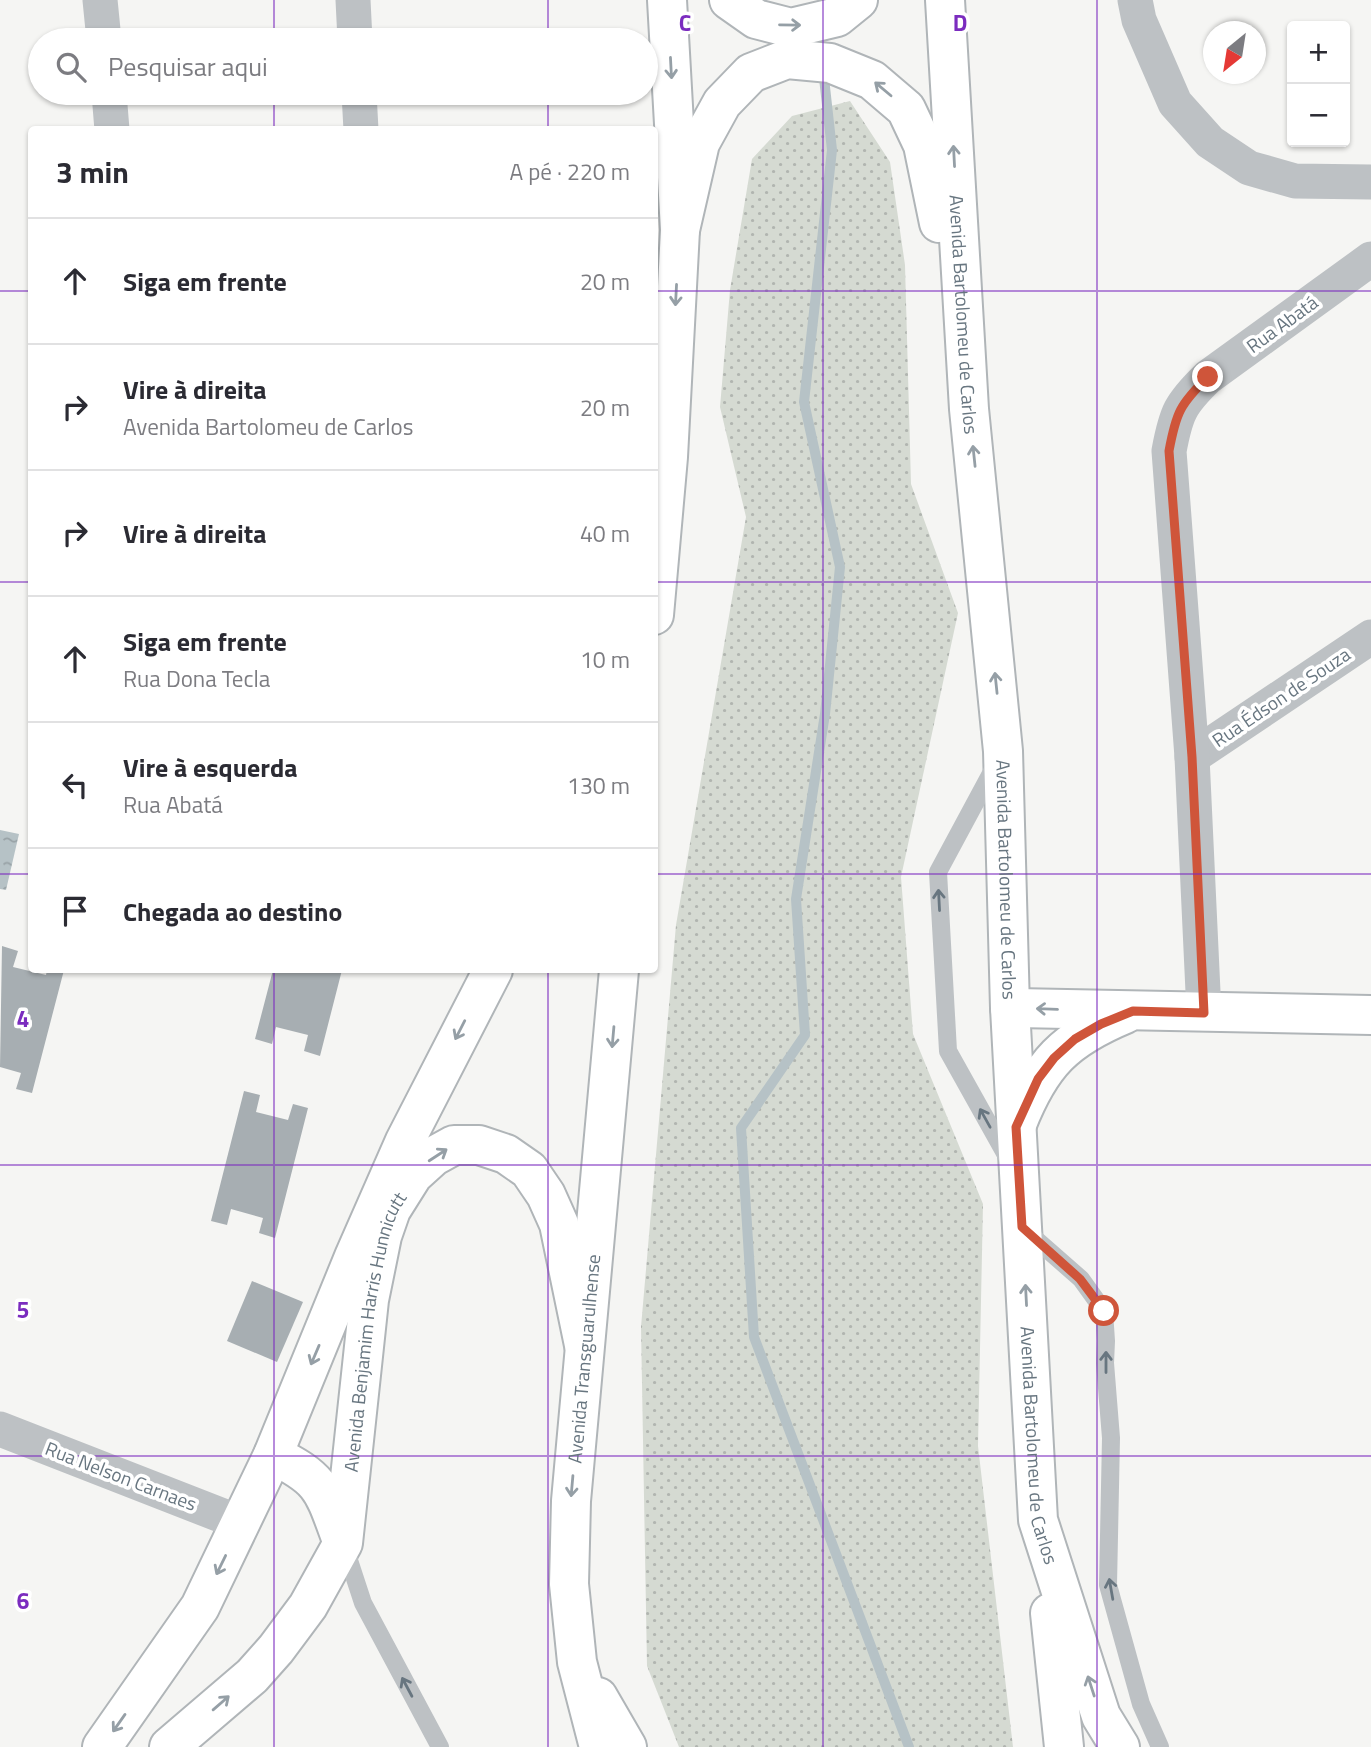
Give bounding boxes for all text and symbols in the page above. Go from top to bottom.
text: C [679,5,691,40]
text: D [953,5,967,40]
one-way arrow [779,18,802,32]
north arrow [1203,21,1266,84]
map controls [1287,21,1350,147]
button: + [1287,21,1350,84]
search box [28,28,658,105]
text: Pesquisar aqui [108,47,268,86]
icon: search [52,48,90,86]
one-way arrow [664,56,677,79]
one-way arrow [874,82,892,98]
button: − [1287,84,1350,147]
one-way arrow [948,145,961,168]
text: 3 min [56,149,129,195]
text: A pé · 220 m [509,154,630,189]
street label: Avenida Bartolomeu de Carlos [942,194,986,436]
icon: ahead [56,262,94,300]
text: Siga em frente [123,262,287,301]
text: 20 m [580,264,630,299]
one-way arrow [670,283,683,306]
street label: Rua Abatá [1240,287,1324,360]
route end [1192,361,1223,392]
text: Vire à direita [123,370,266,409]
icon: right [56,388,94,426]
text: 20 m [580,390,630,425]
text: Avenida Bartolomeu de Carlos [123,409,413,444]
one-way arrow [967,446,980,468]
icon: right [56,514,94,552]
text: Vire à direita [123,514,266,553]
text: 40 m [580,516,630,551]
text: Siga em frente [123,622,287,661]
street label: Rua Édson de Souza [1206,639,1356,754]
icon: ahead [56,640,94,678]
text: 10 m [580,642,630,677]
text: Rua Dona Tecla [123,661,270,696]
one-way arrow [989,672,1002,695]
text: Vire à esquerda [123,748,298,787]
street label: Avenida Bartolomeu de Carlos [989,759,1025,1000]
icon: left [56,766,94,804]
text: 130 m [567,768,630,803]
text: Rua Abatá [123,787,223,822]
one-way arrow [933,889,946,912]
icon: arrive [56,892,94,930]
text: Chegada ao destino [123,892,342,931]
text: 4 [17,1001,29,1036]
one-way arrow [1036,1002,1059,1015]
one-way arrow [453,1019,467,1039]
one-way arrow [606,1026,619,1048]
one-way arrow [978,1108,991,1129]
one-way arrow [427,1148,447,1162]
street label: Avenida Benjamim Harris Hunnicutt [336,1185,413,1473]
street label: Avenida Transguarulhense [559,1253,607,1465]
one-way arrow [1019,1284,1032,1307]
text: 5 [17,1292,29,1327]
route start [1088,1295,1119,1326]
street label: Avenida Bartolomeu de Carlos [1013,1325,1066,1568]
one-way arrow [308,1343,321,1365]
one-way arrow [1099,1351,1113,1374]
street label: Rua Nelson Carnaes [41,1433,201,1518]
one-way arrow [565,1474,578,1497]
one-way arrow [214,1554,227,1575]
one-way arrow [1104,1578,1117,1601]
text: 6 [17,1583,30,1618]
one-way arrow [1084,1675,1096,1697]
one-way arrow [399,1678,413,1698]
one-way arrow [212,1695,230,1711]
one-way arrow [112,1713,126,1732]

